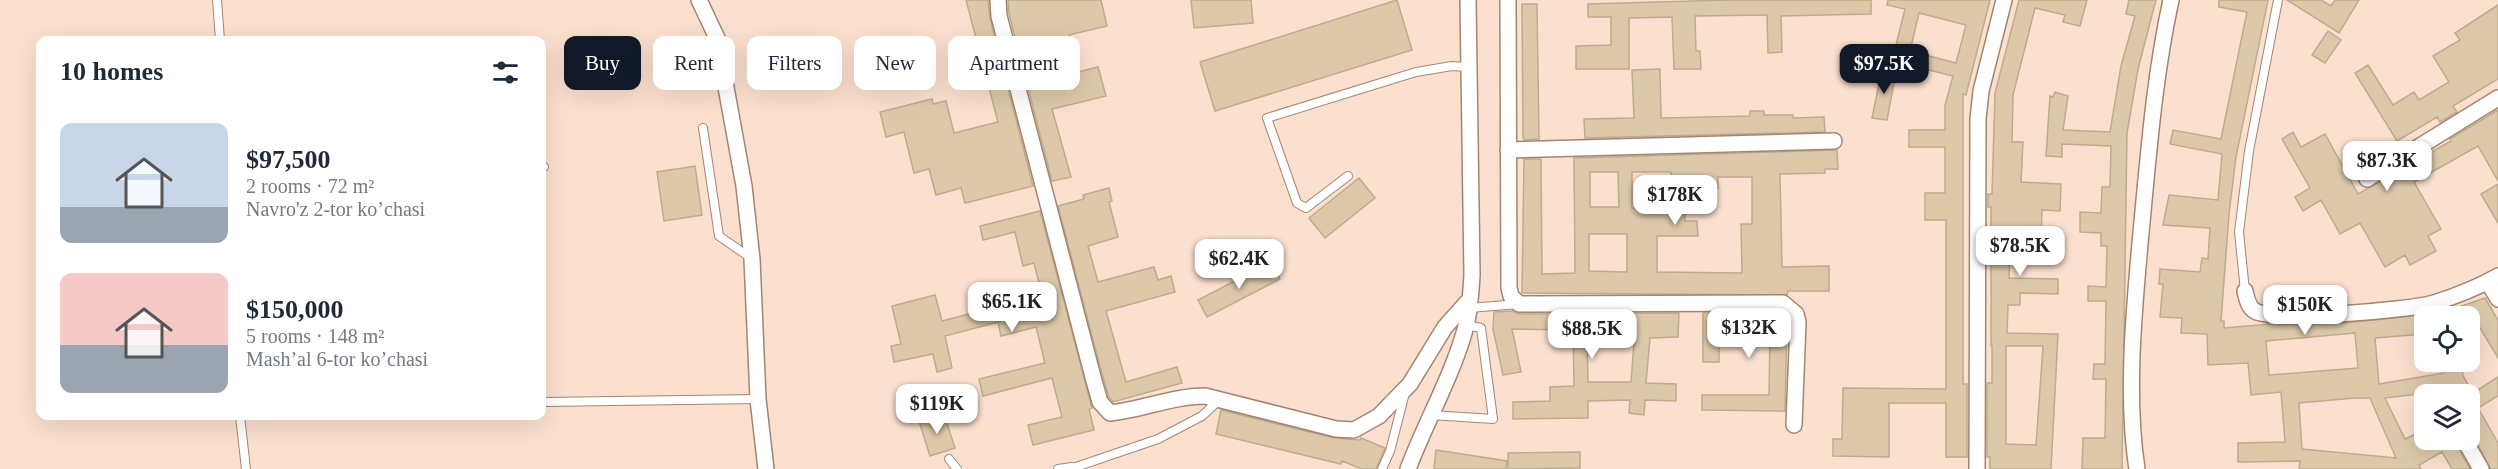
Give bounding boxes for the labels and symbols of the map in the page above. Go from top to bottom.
pin: $97.5K [1835,44,1933,95]
pin: $87.3K [2338,141,2436,192]
pin: $178K [1633,175,1717,226]
pin: $78.5K [1971,226,2069,277]
pin: $62.4K [1190,239,1288,290]
pin: $65.1K [963,282,1061,333]
pin: $150K [2263,285,2347,336]
pin: $132K [1707,308,1791,359]
pin: $88.5K [1543,309,1641,360]
pin: $119K [895,384,979,435]

